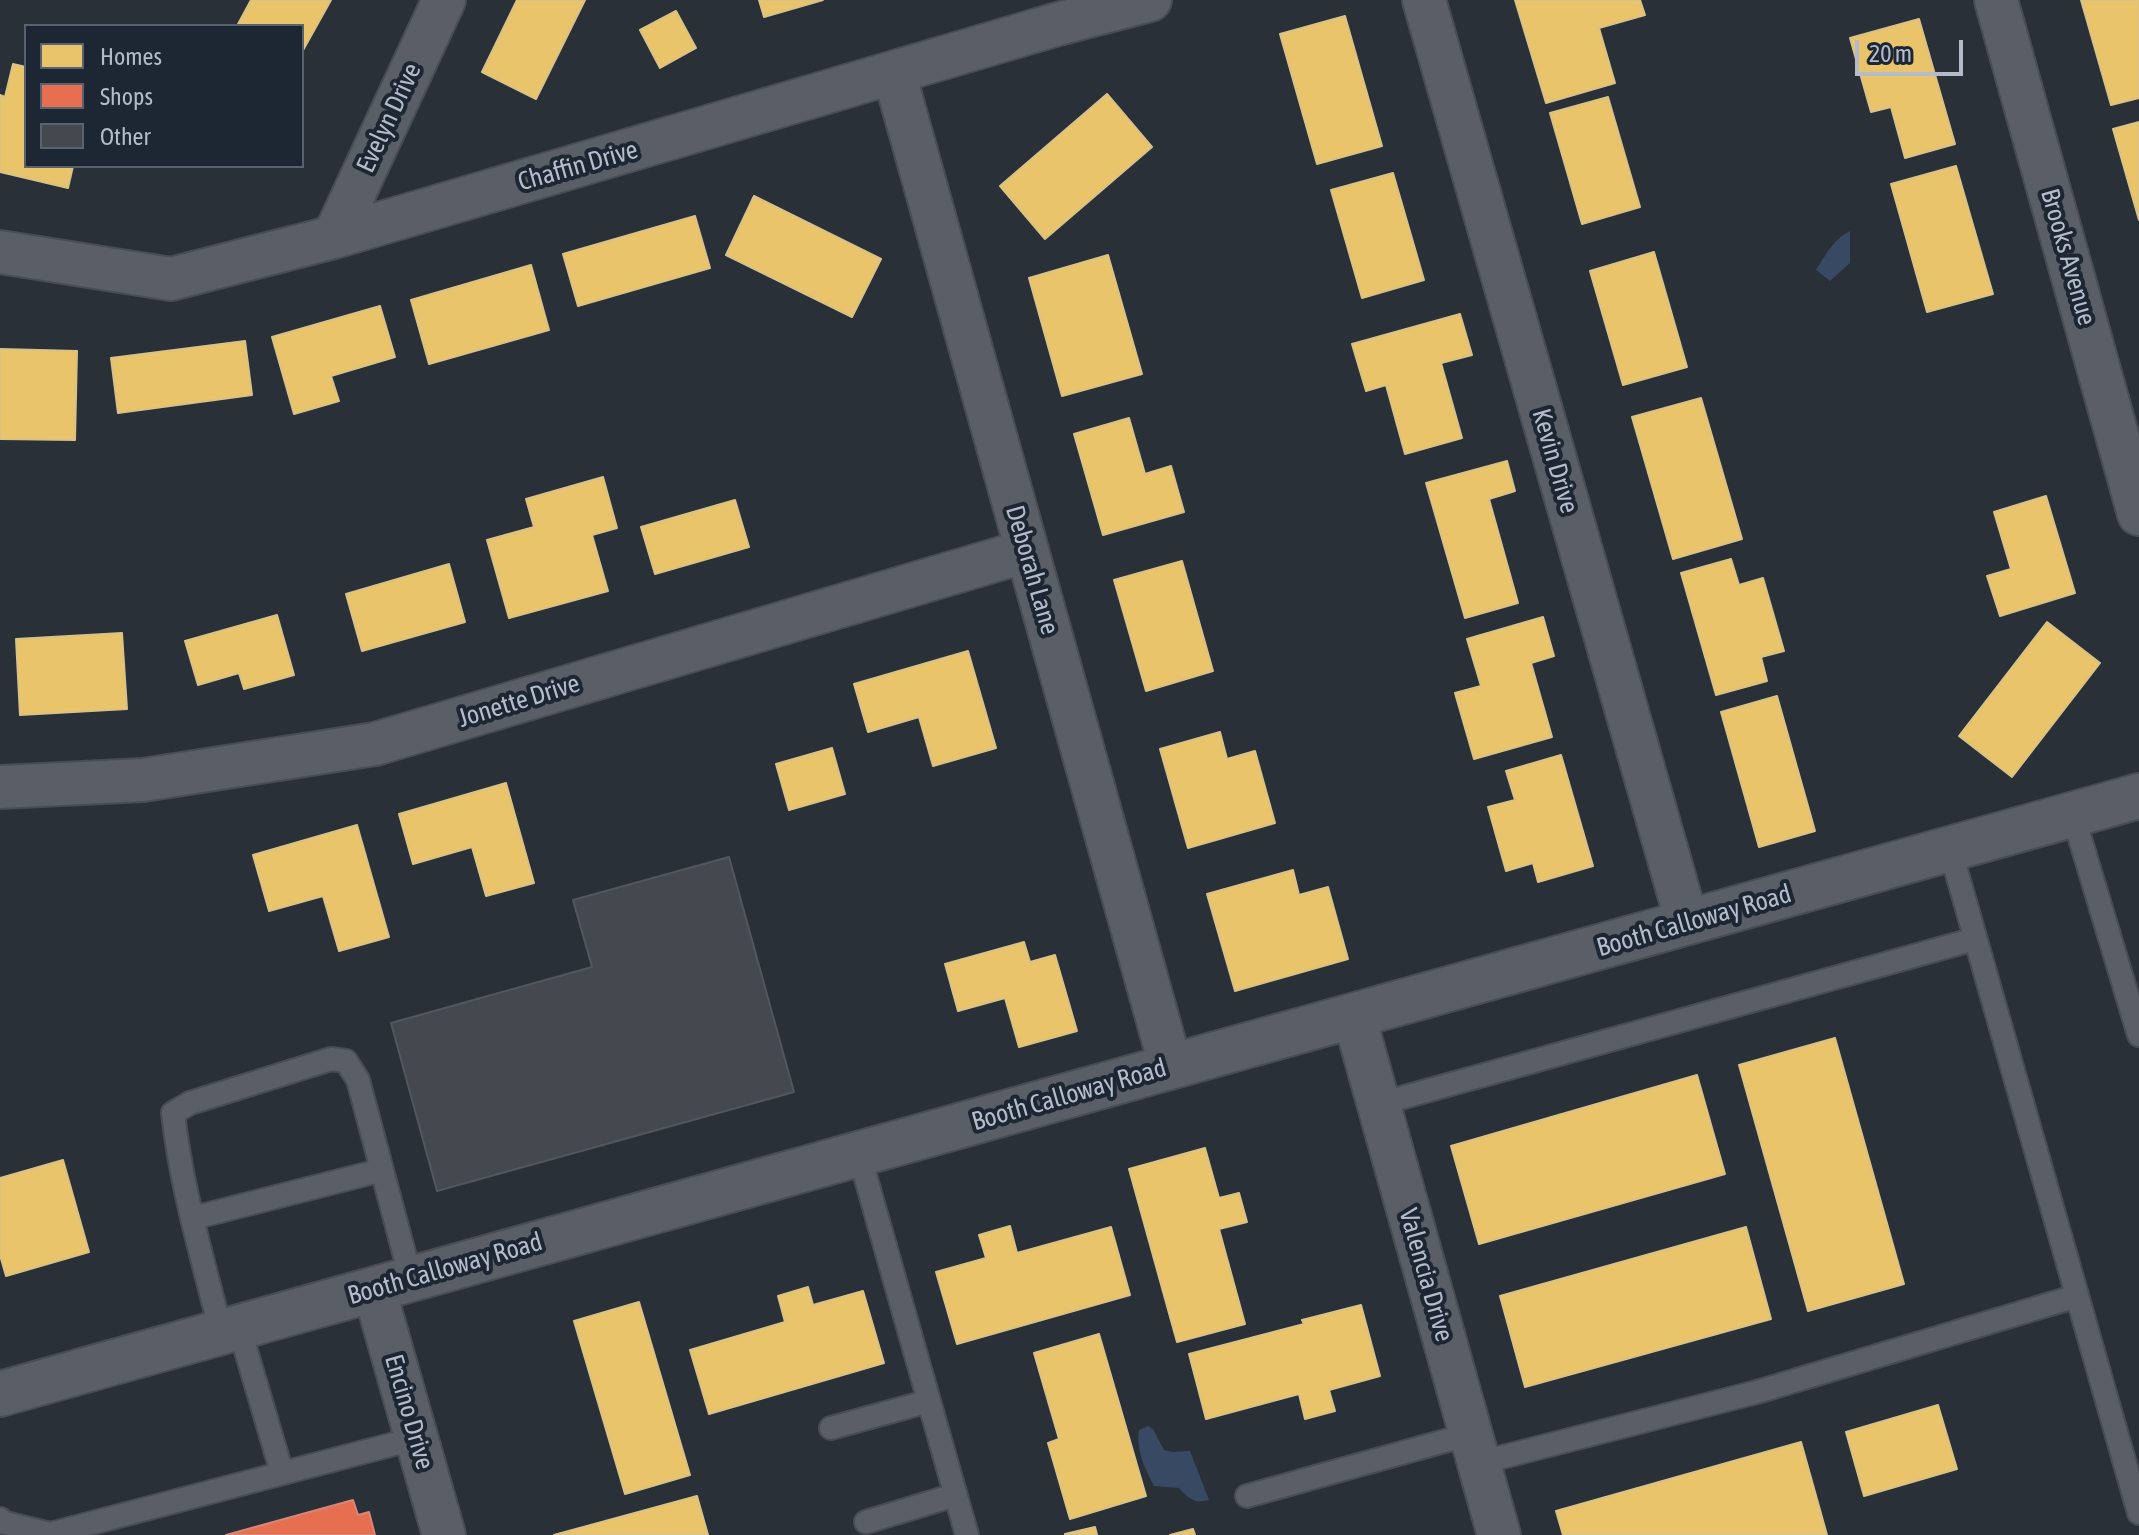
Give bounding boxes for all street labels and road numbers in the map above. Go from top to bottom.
street label: Evelyn Drive [350,58,428,178]
street label: Chaffin Drive [515,134,641,198]
street label: Brooks Avenue [2034,185,2102,329]
street label: Kevin Drive [1525,405,1585,517]
street label: Deborah Lane [999,502,1065,638]
street label: Jonette Drive [454,668,584,734]
street label: Booth Calloway Road [1593,878,1795,964]
street label: Booth Calloway Road [968,1052,1170,1138]
street label: Valencia Drive [1392,1205,1460,1345]
street label: Booth Calloway Road [344,1226,546,1312]
street label: Encino Drive [378,1351,440,1473]

